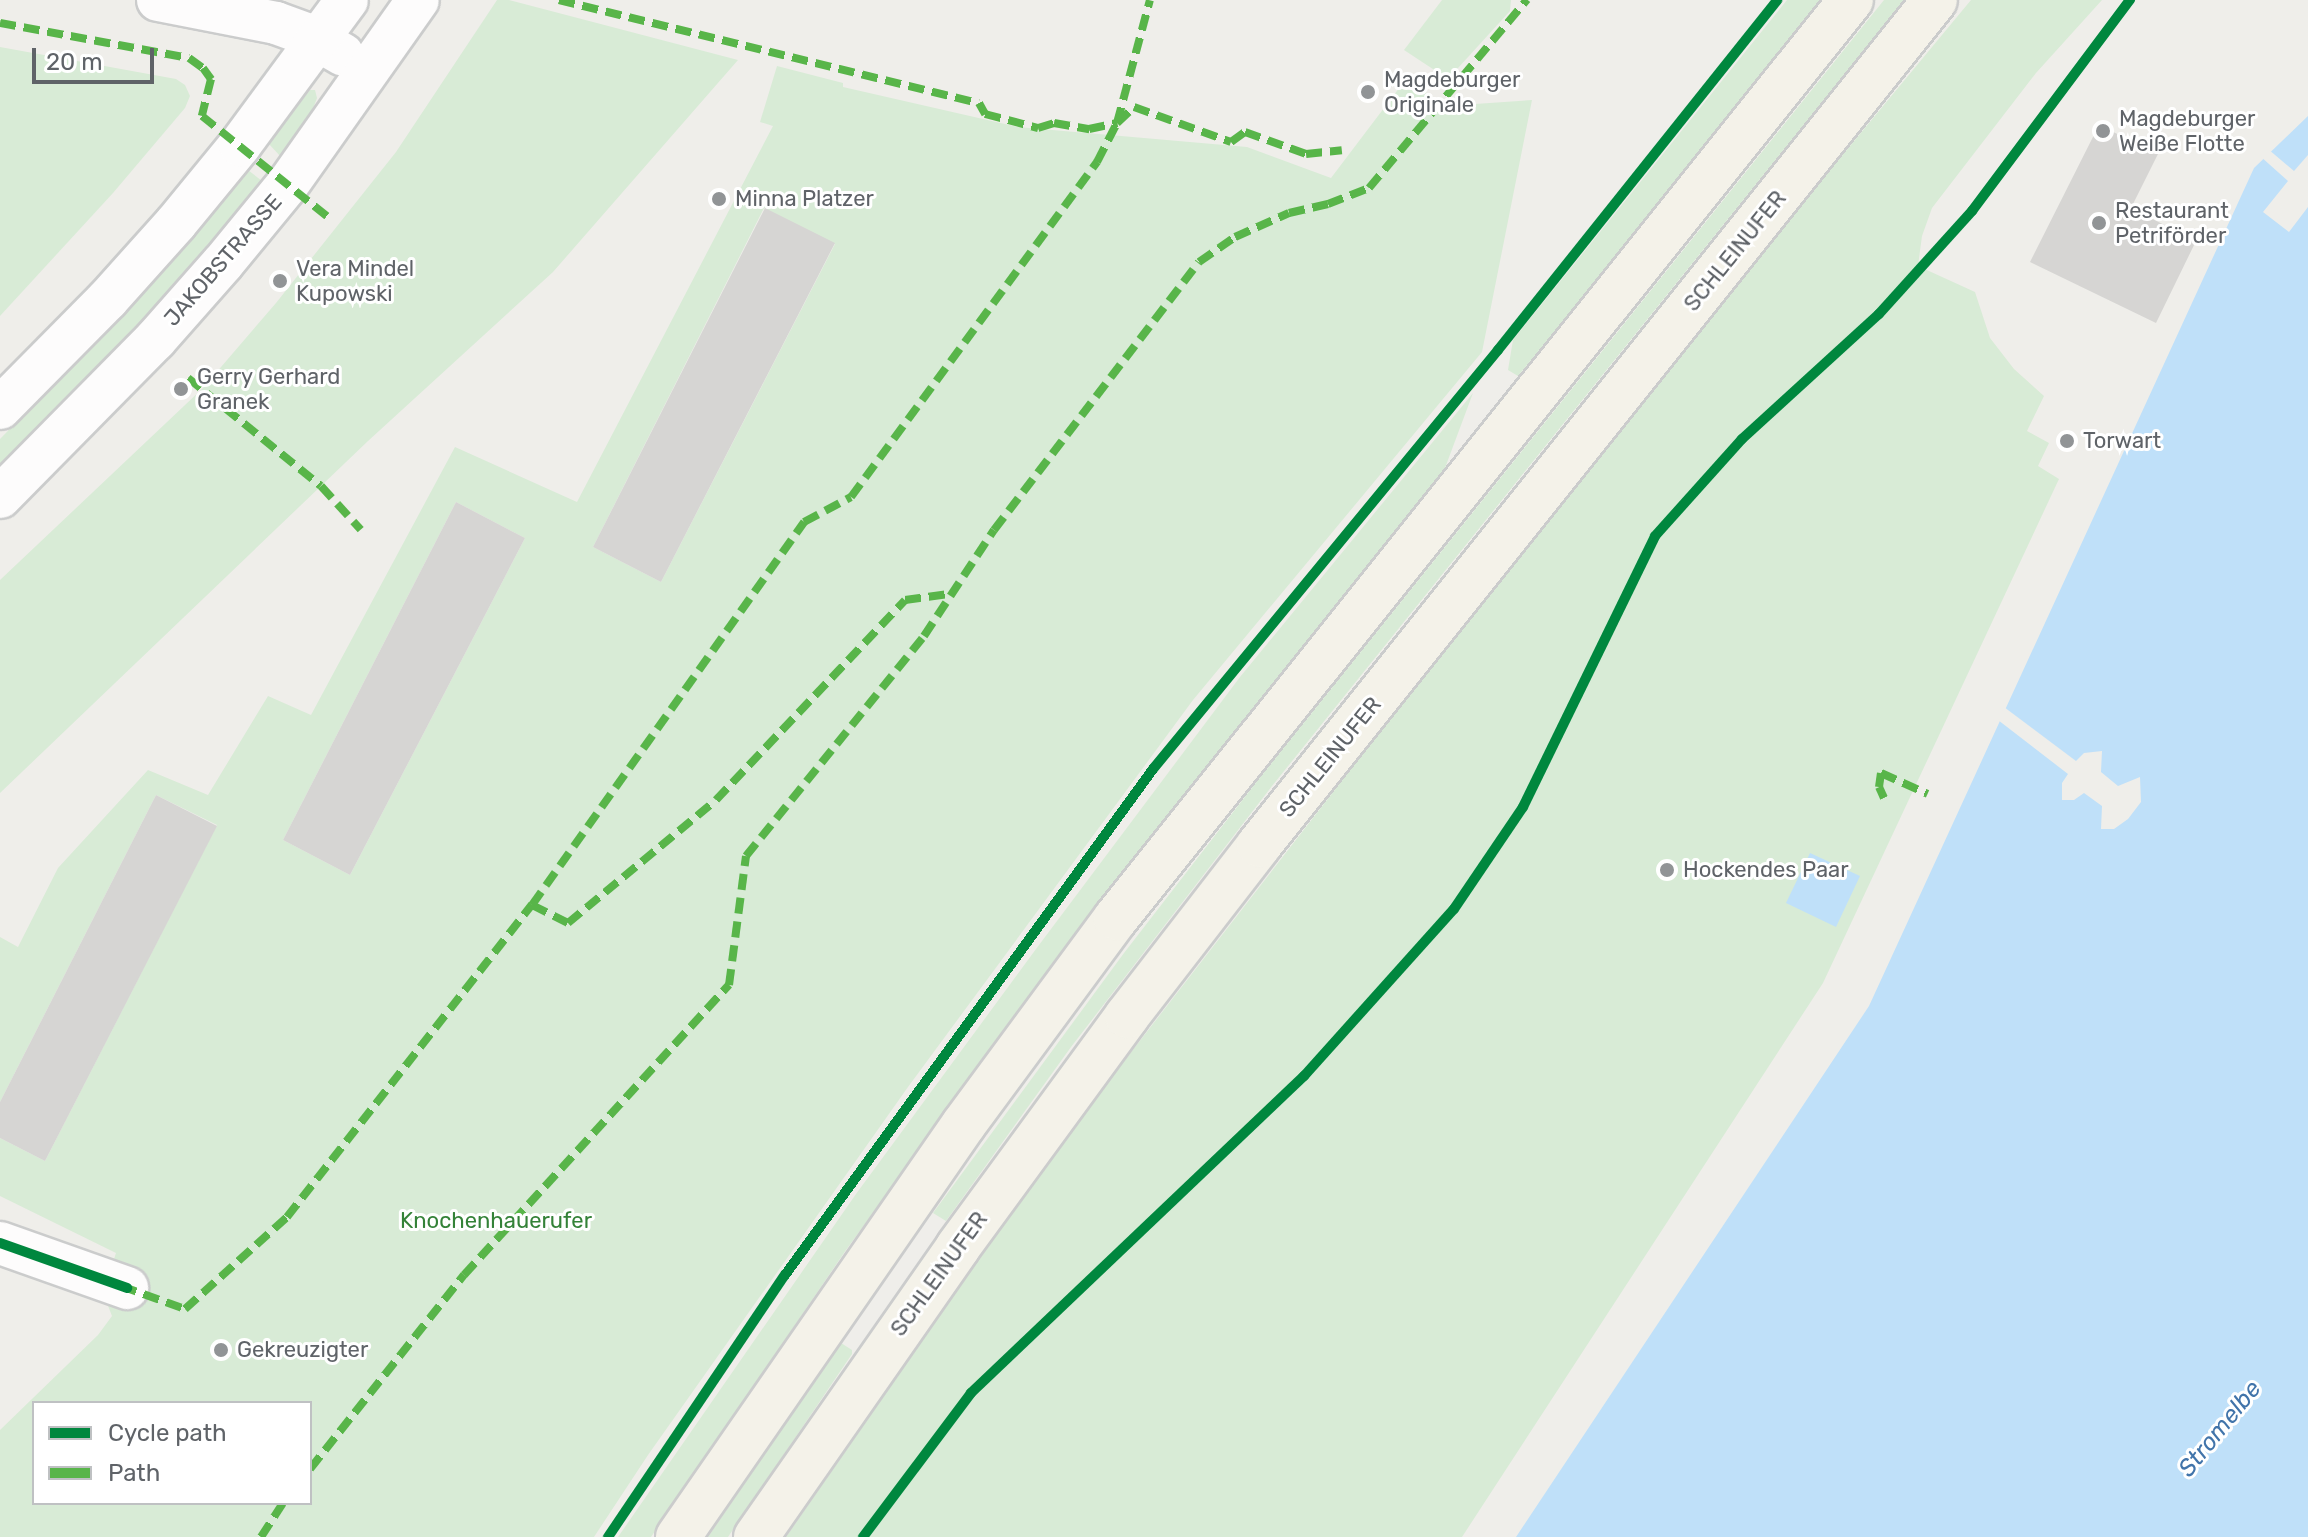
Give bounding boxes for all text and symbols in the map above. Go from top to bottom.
scale bar [36,32,158,82]
text: 20 m [46,48,103,76]
place label: Magdeburger Originale [1384,66,1520,118]
marker: Magdeburger Originale [1359,83,1377,101]
place label: Magdeburger Weiße Flotte [2119,105,2255,156]
marker: Magdeburger Weiße Flotte [2094,122,2112,140]
place label: Minna Platzer [735,186,874,212]
street label: SCHLEINUFER [1678,186,1792,316]
street label: JAKOBSTRASSE [158,189,288,331]
marker: Minna Platzer [710,190,728,208]
place label: Restaurant Petriförder [2115,197,2229,248]
marker: Restaurant Petriförder [2090,214,2108,232]
place label: Vera Mindel Kupowski [296,255,414,306]
marker: Vera Mindel Kupowski [271,272,289,290]
place label: Gerry Gerhard Granek [197,363,341,414]
marker: Gerry Gerhard Granek [172,380,190,398]
place label: Torwart [2083,428,2161,454]
marker: Torwart [2058,432,2076,450]
street label: SCHLEINUFER [1273,692,1387,822]
place label: Hockendes Paar [1683,857,1849,883]
marker: Hockendes Paar [1658,861,1676,879]
street label: SCHLEINUFER [885,1207,993,1341]
park label: Knochenhauerufer [400,1208,592,1234]
place label: Gekreuzigter [237,1337,368,1363]
marker: Gekreuzigter [212,1341,230,1359]
water label: Stromelbe [2173,1375,2267,1483]
legend [32,1401,312,1505]
text: Cycle path [108,1419,227,1447]
text: Path [108,1459,160,1487]

